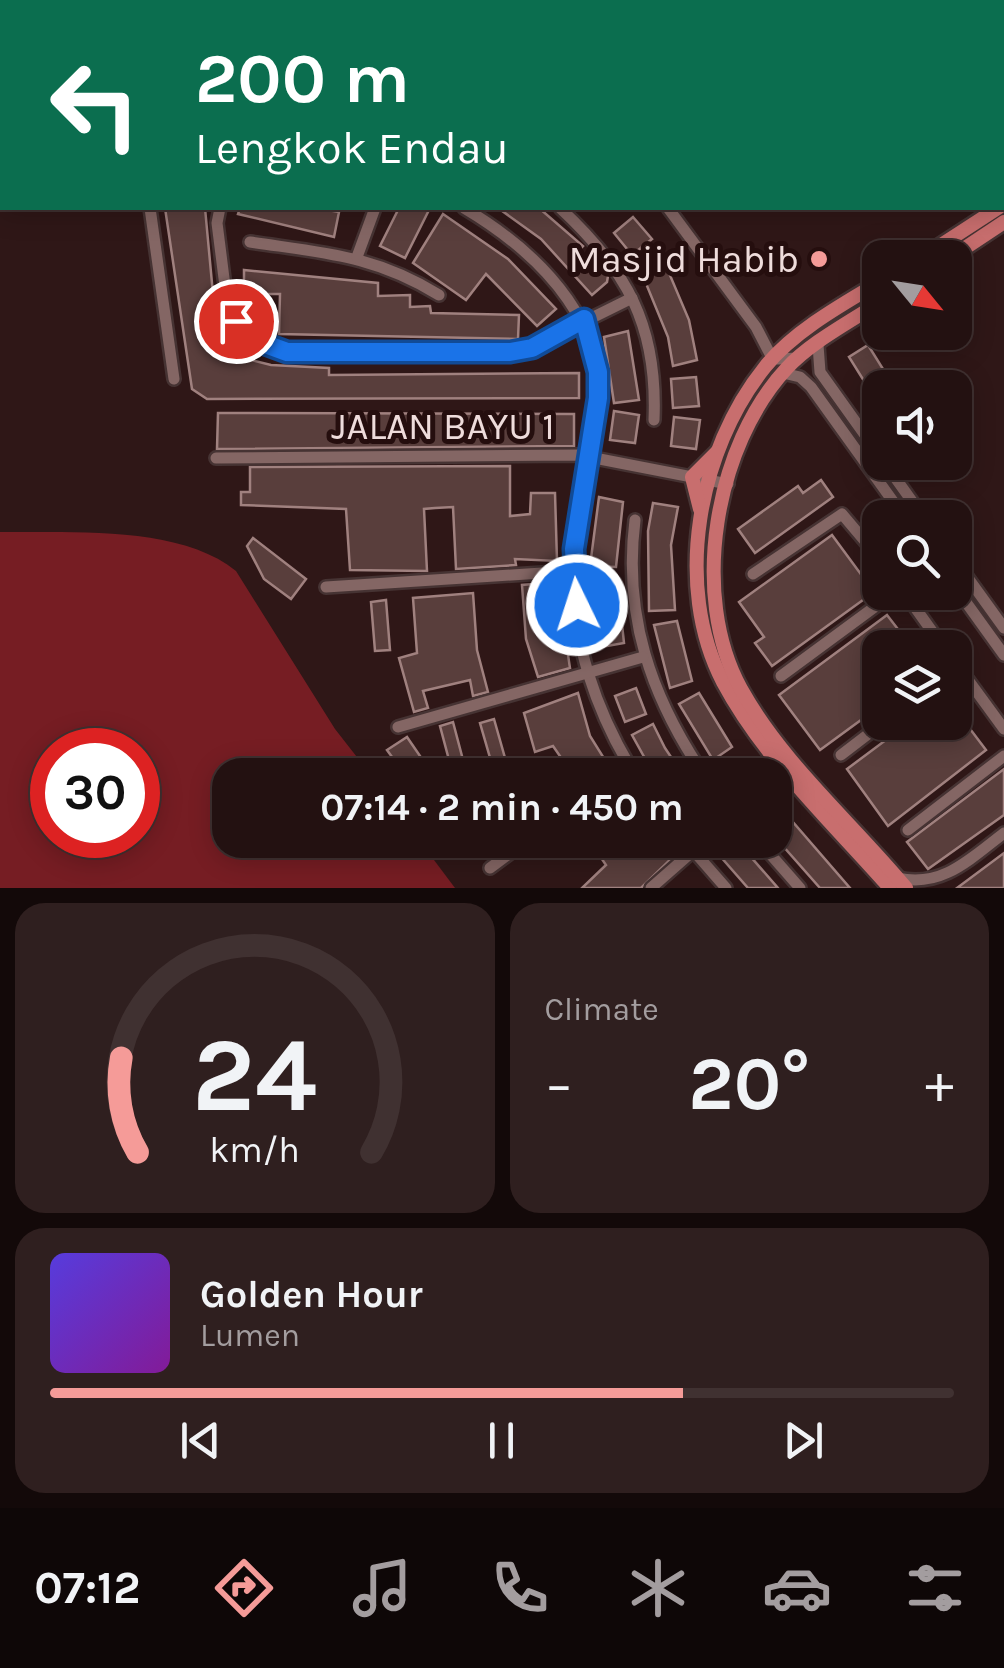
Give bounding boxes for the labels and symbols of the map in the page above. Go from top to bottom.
place label: Masjid Habib [568,237,799,282]
north arrow [862,240,972,350]
marker: Masjid Habib [808,248,830,270]
pin [194,279,279,364]
street label: JALAN BAYU 1 [331,404,555,449]
position arrow [525,553,629,657]
speed limit sign: 30 [30,728,160,858]

